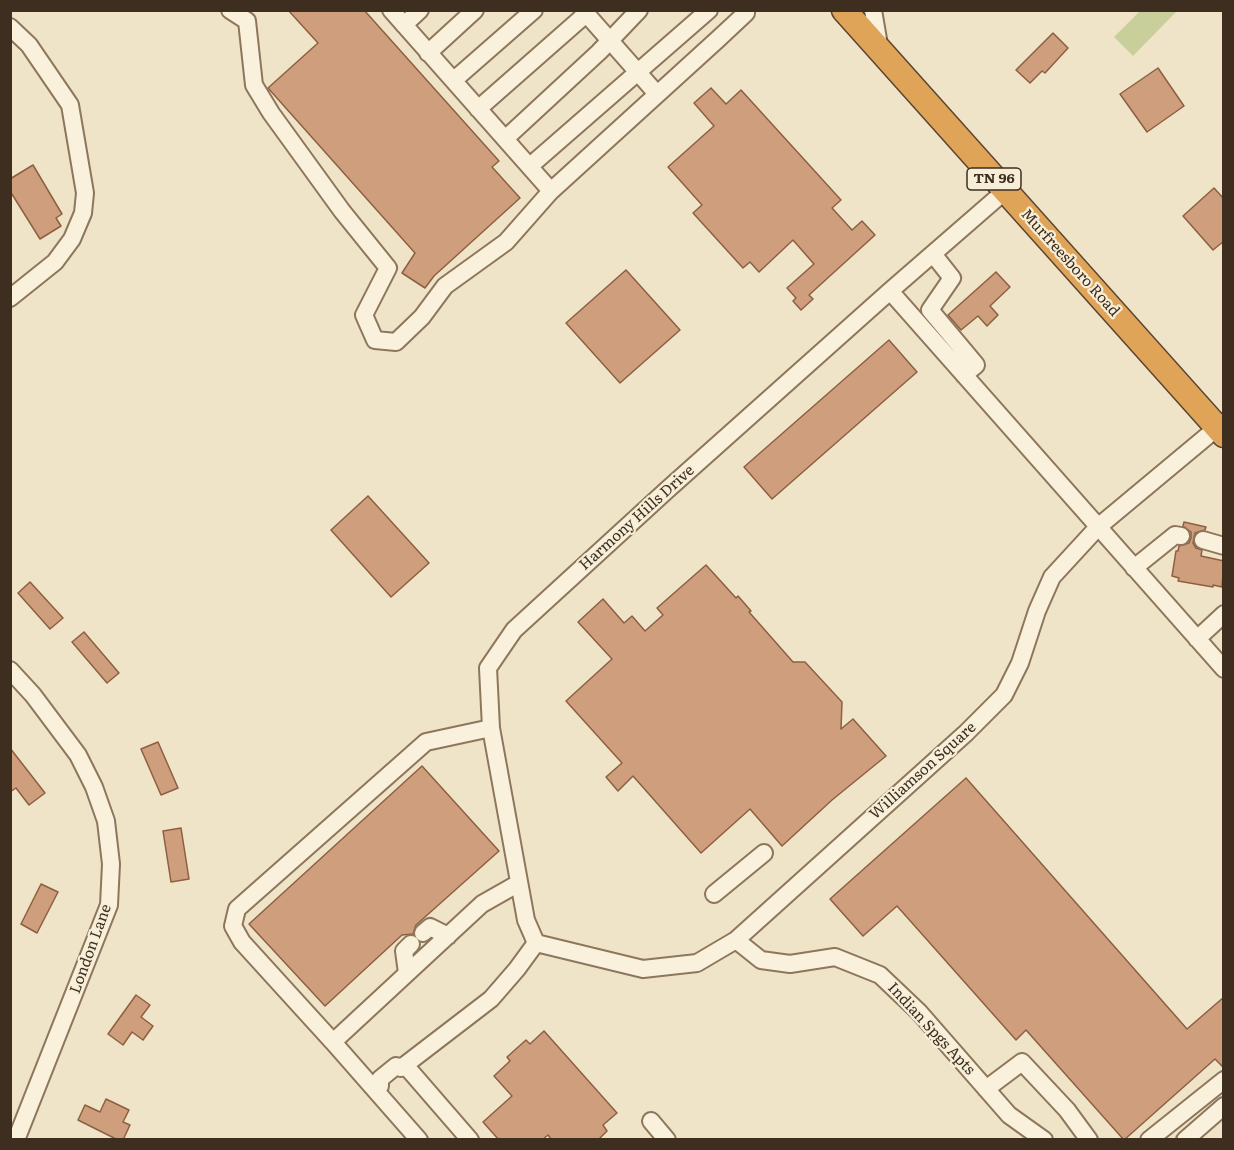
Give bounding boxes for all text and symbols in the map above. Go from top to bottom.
road number: TN 96 [967,168,1021,190]
street label: Murfreesboro Road [1017,206,1123,320]
street label: Harmony Hills Drive [576,462,698,574]
street label: Williamson Square [866,719,980,823]
street label: London Lane [67,902,115,996]
street label: Indian Spgs Apts [884,979,978,1079]

